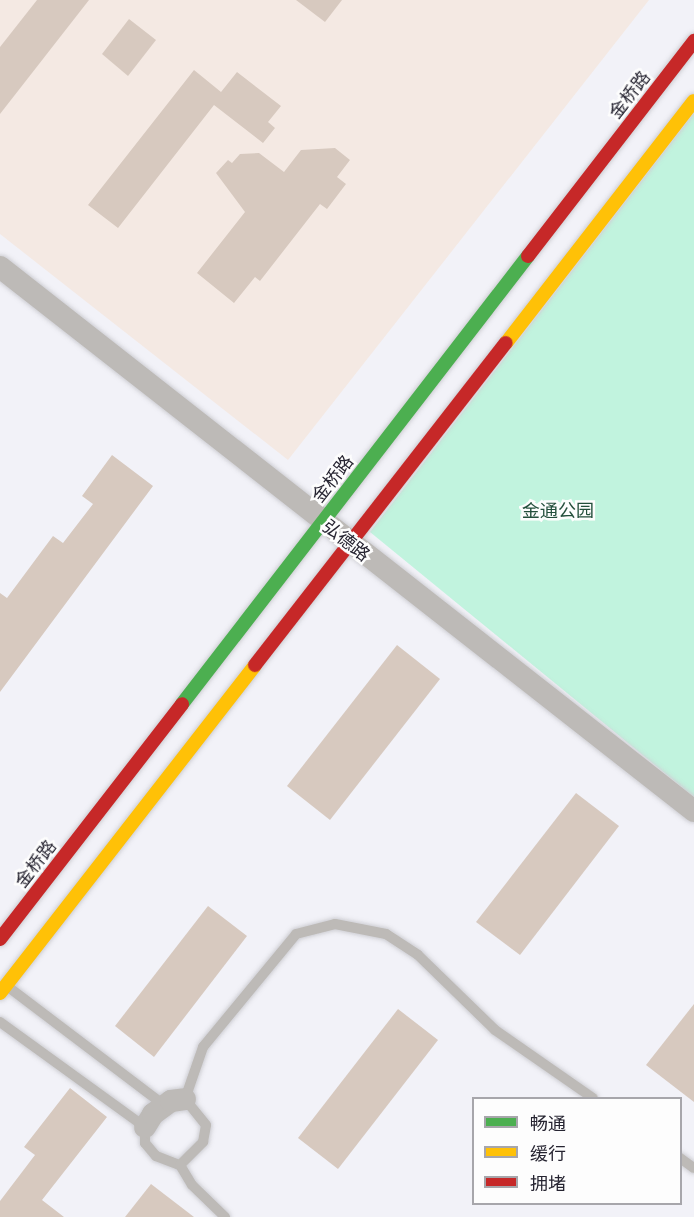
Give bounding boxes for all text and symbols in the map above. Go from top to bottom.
street label: 金桥路 [605,67,655,123]
street label: 金桥路 [308,451,358,507]
park label: 金通公园 [522,500,594,522]
street label: 弘德路 [318,516,374,566]
street label: 金桥路 [11,836,61,892]
legend [472,1097,682,1205]
text: 畅通 [530,1113,566,1135]
text: 缓行 [530,1143,566,1165]
text: 拥堵 [530,1173,566,1195]

